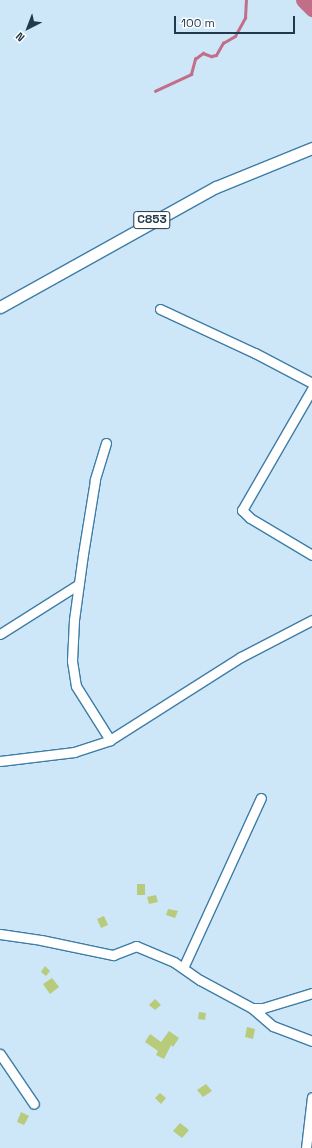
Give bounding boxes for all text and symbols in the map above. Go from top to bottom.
north arrow [8,8,48,48]
scale bar [176,8,297,34]
text: 100 m [181,15,215,31]
text: N [13,29,27,45]
road number: C853 [133,210,171,230]

